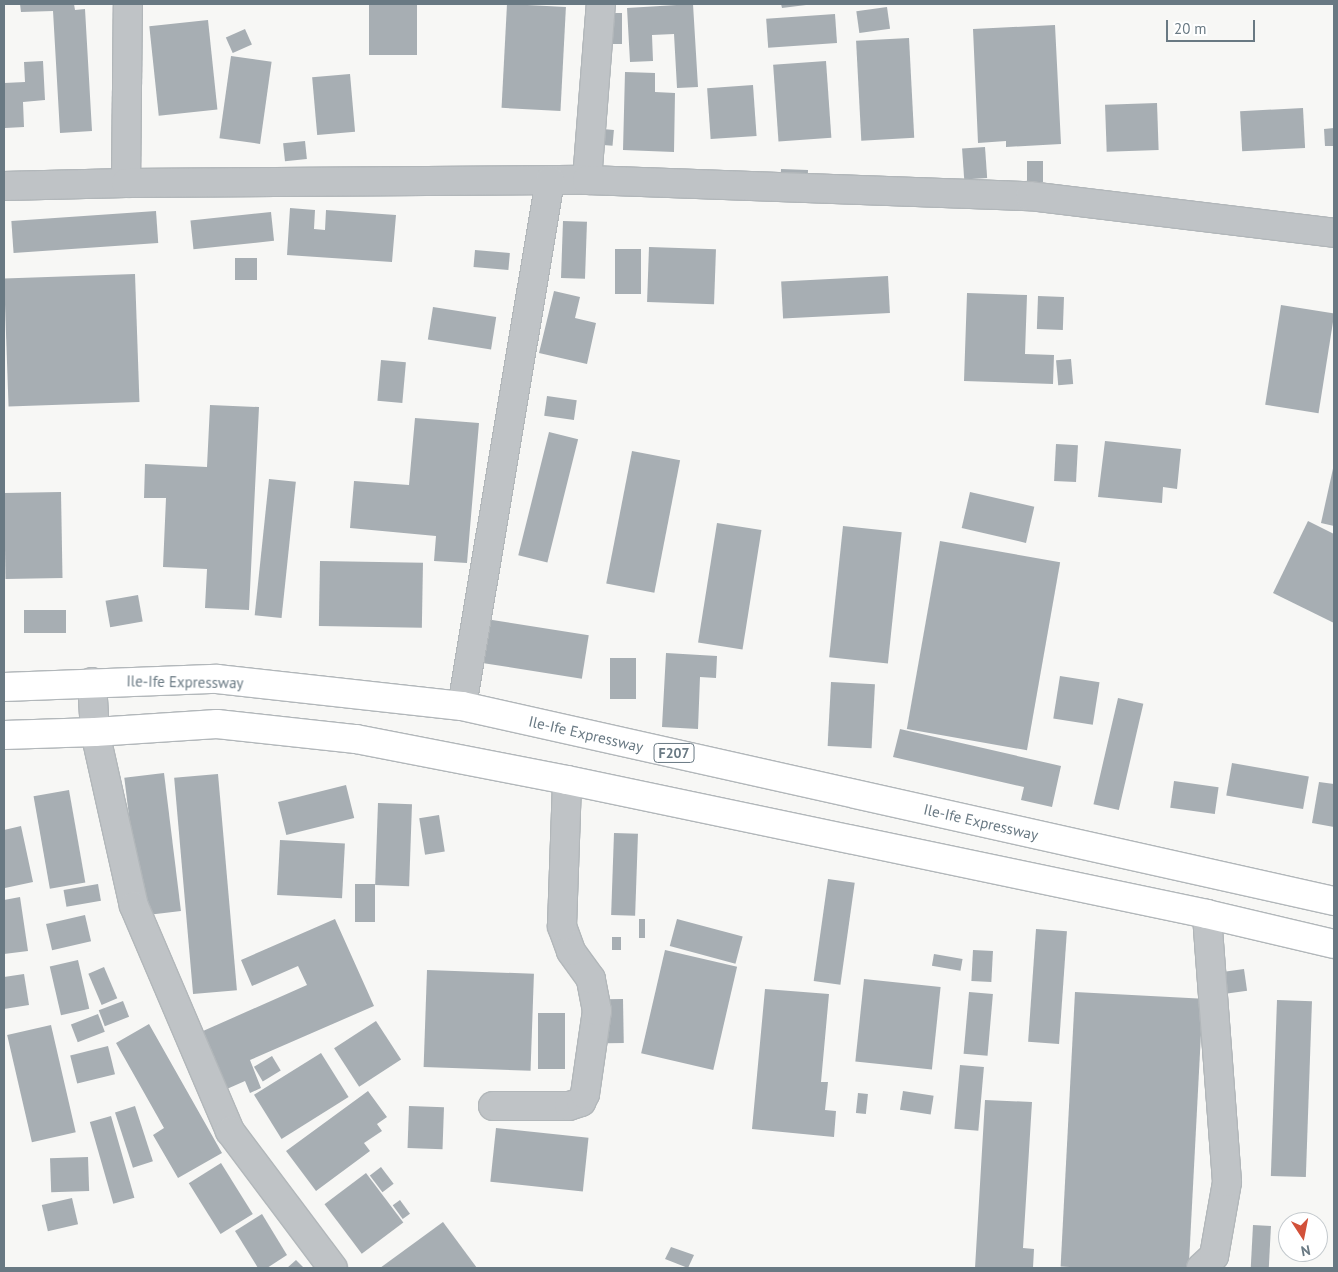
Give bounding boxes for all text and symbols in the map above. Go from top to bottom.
scale bar [1168,10,1257,42]
text: 20 m [1174,19,1207,38]
street label: Ile-Ife Expressway [126,672,244,692]
street label: Ile-Ife Expressway [527,712,645,756]
road number: F207 [653,741,695,764]
street label: Ile-Ife Expressway [922,800,1040,844]
north arrow [1278,1212,1328,1262]
text: N [1299,1241,1312,1260]

